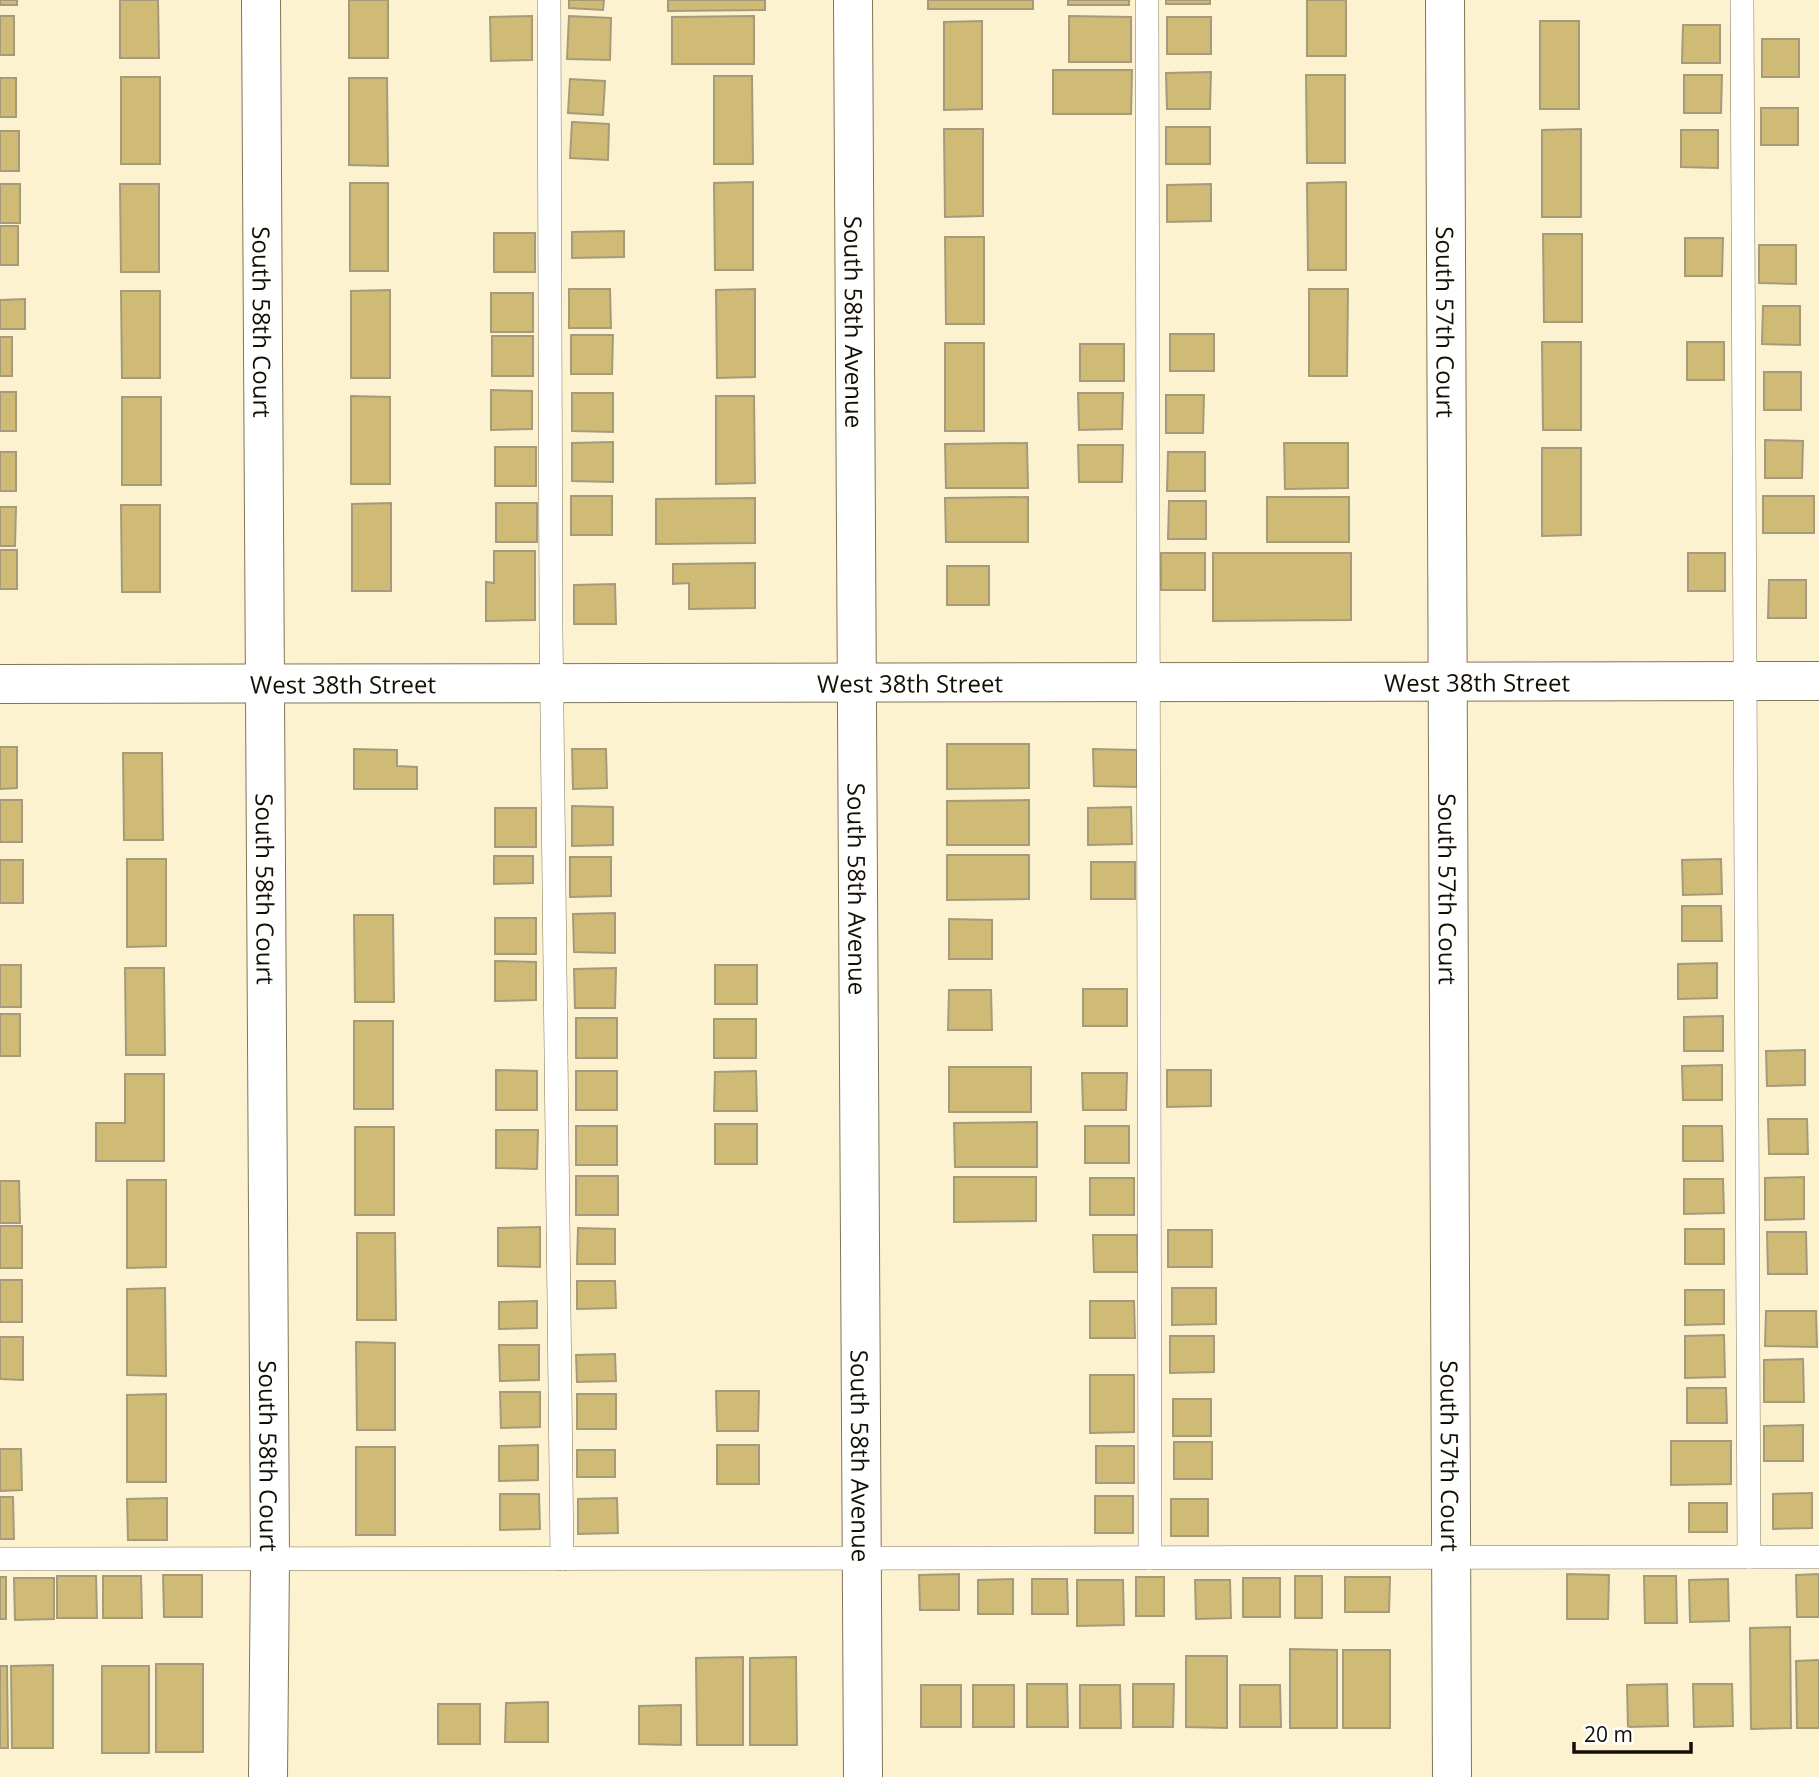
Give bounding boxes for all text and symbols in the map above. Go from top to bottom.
street label: South 58th Avenue [838,216,872,428]
street label: South 58th Court [246,226,280,418]
street label: South 57th Court [1429,226,1463,418]
street label: West 38th Street [1384,665,1570,698]
street label: West 38th Street [817,666,1003,699]
street label: West 38th Street [250,667,436,700]
street label: South 58th Avenue [841,783,875,995]
street label: South 58th Court [249,793,283,985]
street label: South 57th Court [1432,793,1465,985]
street label: South 58th Avenue [844,1350,878,1562]
street label: South 58th Court [252,1360,286,1552]
street label: South 57th Court [1434,1360,1468,1552]
scale bar [1574,1710,1691,1754]
text: 20 m [1584,1720,1633,1748]

